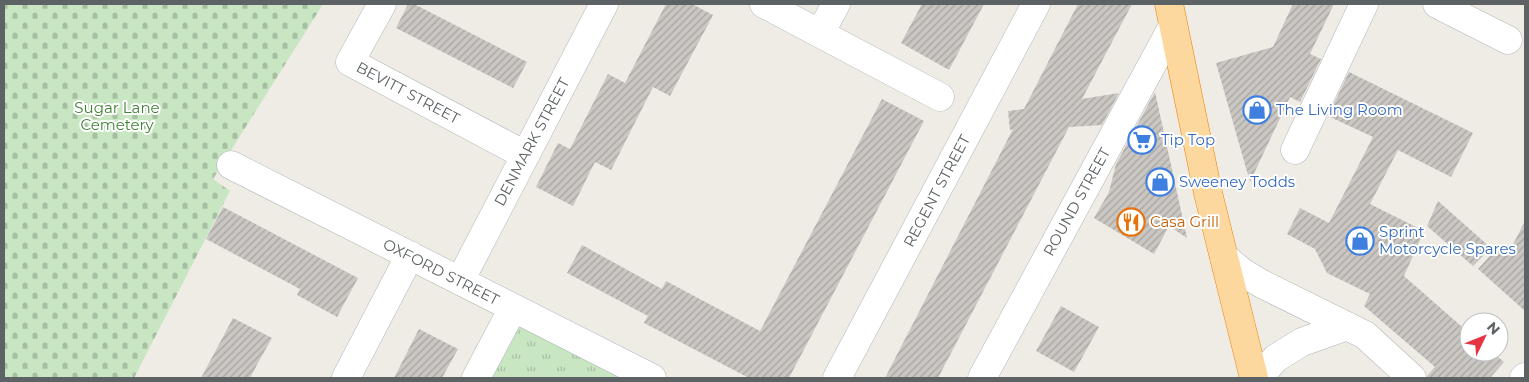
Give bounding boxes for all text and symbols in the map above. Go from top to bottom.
street label: BEVITT STREET [353,57,464,128]
street label: DENMARK STREET [490,74,574,209]
shop icon: The Living Room [1242,95,1272,125]
park label: Sugar Lane Cemetery [74,98,160,134]
place label: The Living Room [1276,100,1403,119]
supermarket icon: Tip Top [1127,125,1157,155]
place label: Tip Top [1161,130,1215,149]
street label: REGENT STREET [899,131,974,250]
street label: ROUND STREET [1039,144,1114,259]
shop icon: Sweeney Todds [1145,167,1175,197]
place label: Sweeney Todds [1179,172,1295,191]
restaurant icon: Casa Grill [1116,207,1146,237]
place label: Casa Grill [1150,212,1219,231]
place label: Sprint Motorcycle Spares [1379,222,1516,258]
shop icon: Sprint Motorcycle Spares [1345,226,1375,256]
street label: OXFORD STREET [380,234,503,309]
north arrow [1459,312,1509,362]
text: N [1483,318,1504,338]

